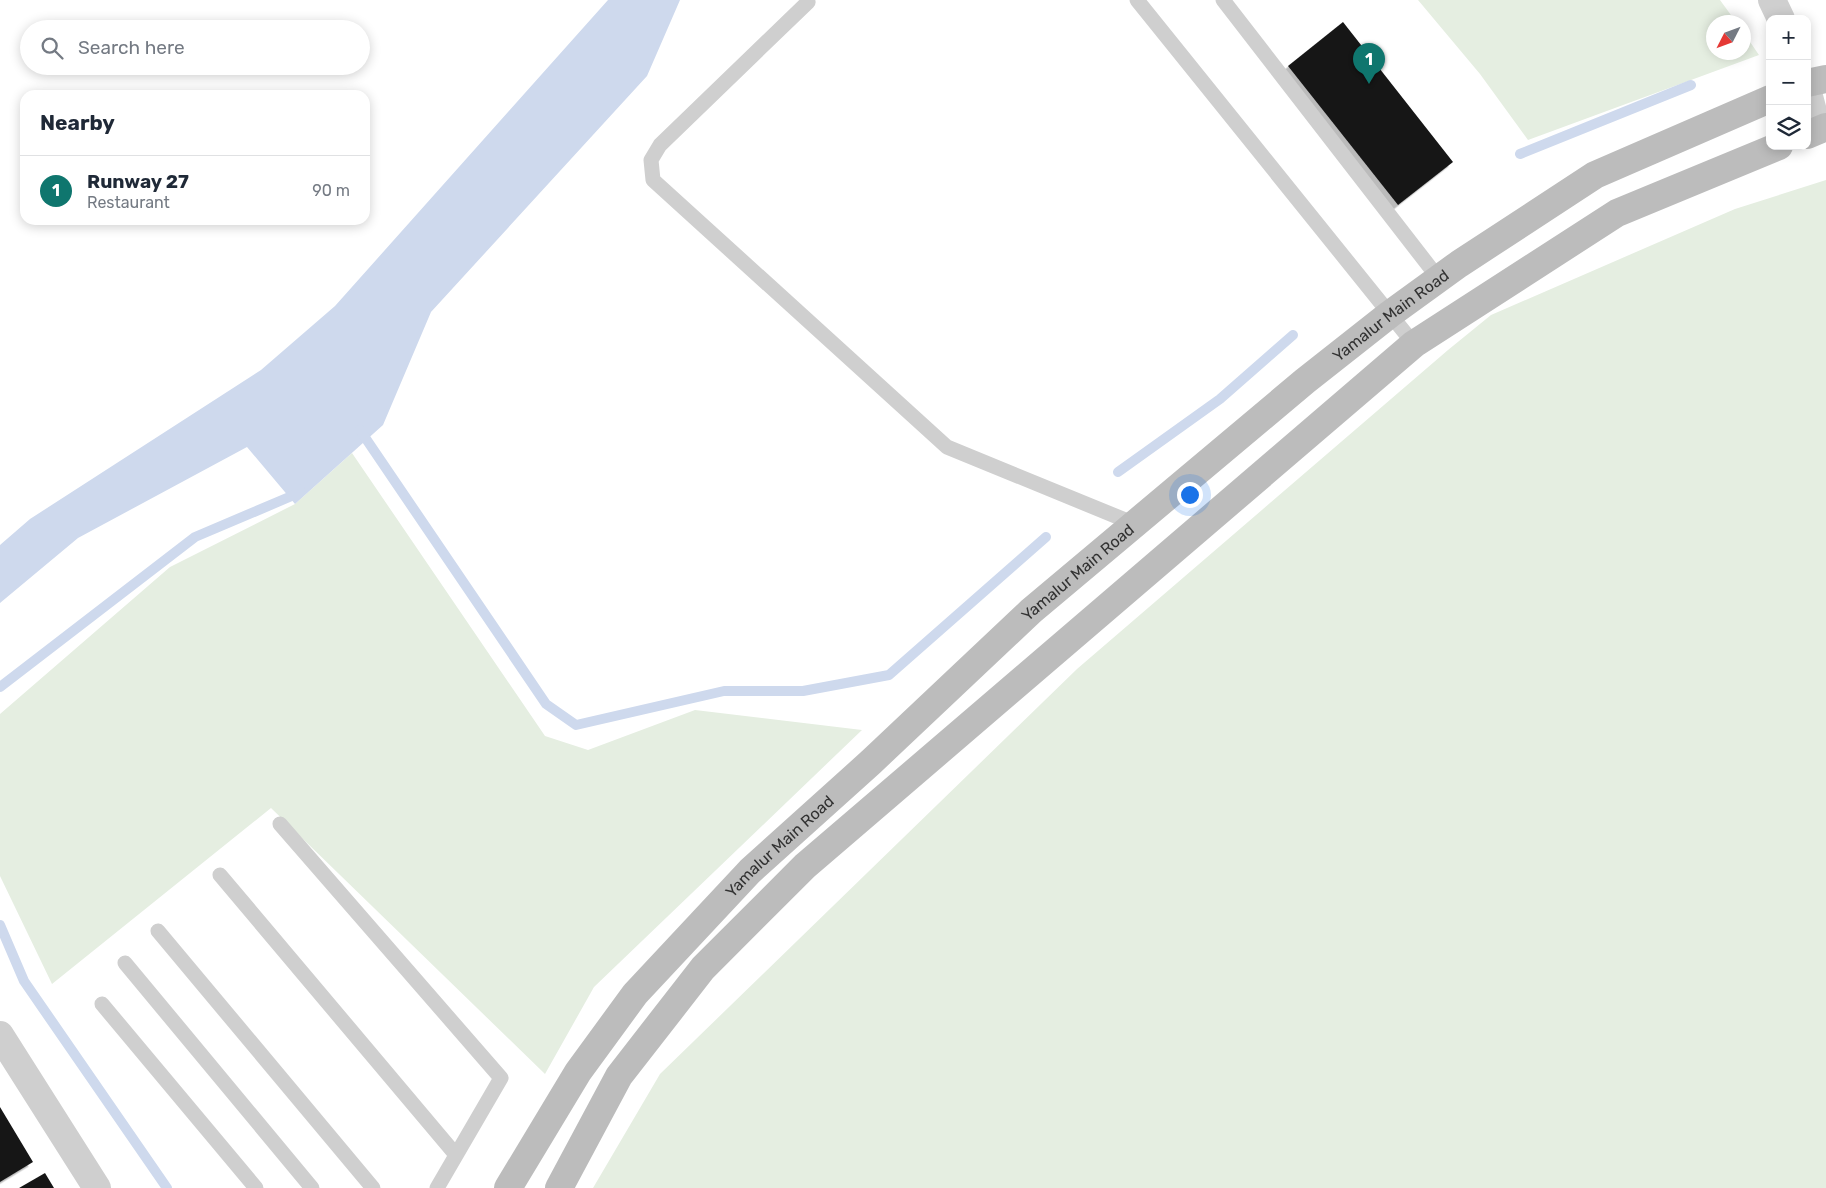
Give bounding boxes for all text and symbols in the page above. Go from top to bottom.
north arrow [1706,15,1751,60]
map controls [1766,15,1811,150]
button: + [1766,15,1811,60]
search box [20,20,370,75]
icon: search [38,34,66,62]
text: Search here [78,36,185,59]
pin: 1 [1353,43,1385,84]
button: − [1766,60,1811,105]
button: layers [1766,105,1811,150]
text: Nearby [40,110,115,135]
text: Runway 27 [87,170,189,193]
text: 1 [52,181,60,200]
text: 90 m [312,181,350,200]
text: Restaurant [87,193,170,212]
street label: Yamalur Main Road [1329,265,1452,365]
your location [1177,482,1203,508]
street label: Yamalur Main Road [1017,519,1138,625]
street label: Yamalur Main Road [721,791,837,901]

